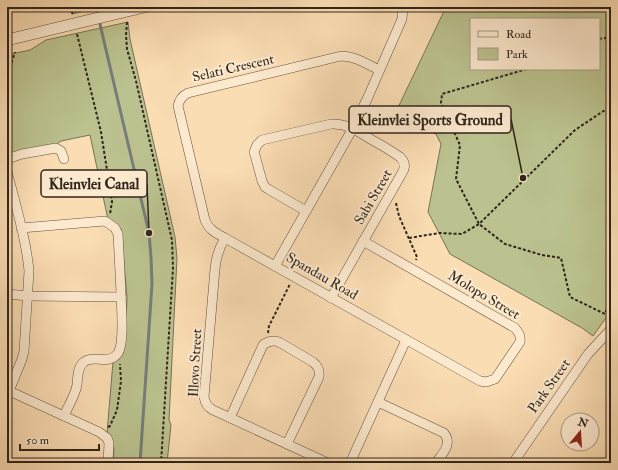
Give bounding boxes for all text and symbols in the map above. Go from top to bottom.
legend [470,18,600,70]
text: Road [506,27,531,42]
text: Park [506,47,528,62]
street label: Selati Crescent [190,50,276,86]
callout: Kleinvlei Sports Ground [349,106,511,133]
text: Kleinvlei Sports Ground [357,111,503,131]
street label: Sabi Street [350,166,396,228]
callout: Kleinvlei Canal [41,170,147,197]
text: Kleinvlei Canal [49,175,139,194]
street label: Spandau Road [283,249,361,304]
street label: Molopo Street [445,267,523,324]
street label: Illovo Street [185,328,205,398]
street label: Park Street [524,355,574,416]
north arrow [560,412,600,452]
text: N [575,415,591,431]
scale bar [20,426,99,452]
text: 50 m [26,433,50,448]

